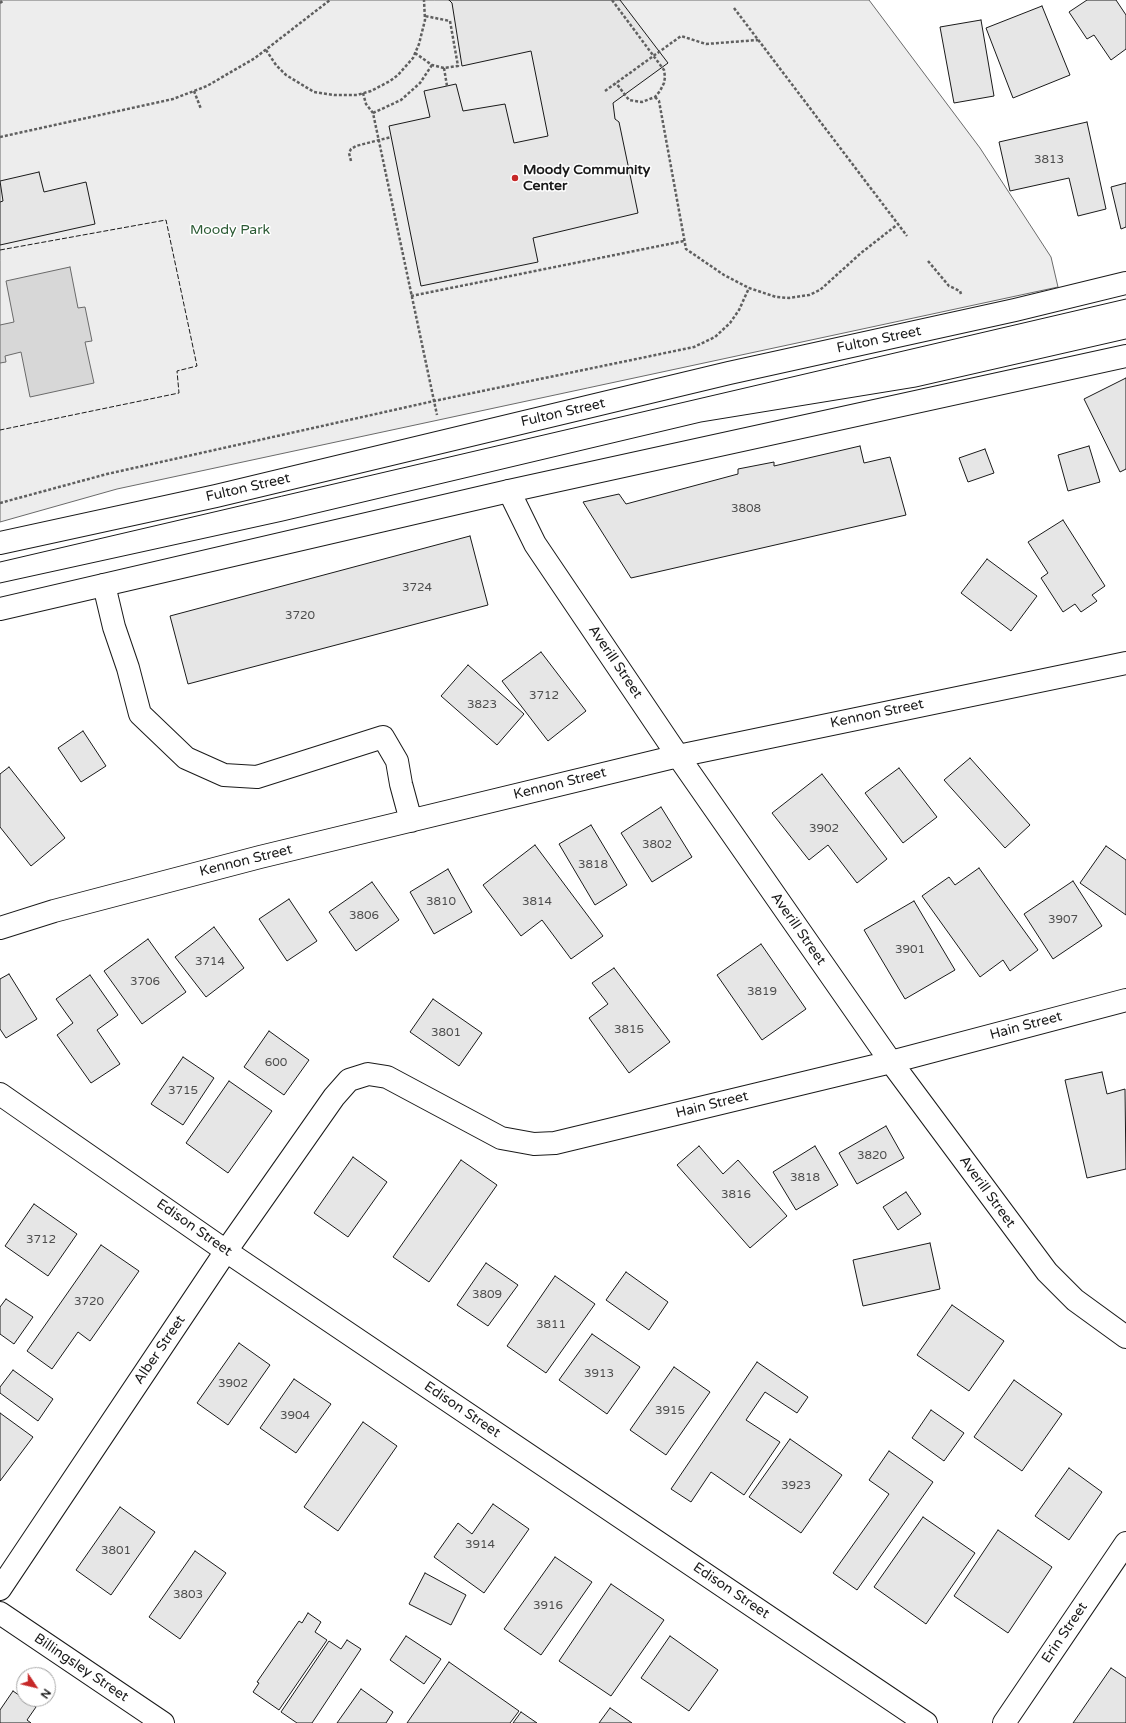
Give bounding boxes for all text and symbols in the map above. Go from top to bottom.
house number: 3813 [1034,153,1064,167]
place label: Moody Community Center [523,162,650,194]
marker: Moody Community Center [510,173,520,183]
park label: Moody Park [190,222,270,238]
street label: Fulton Street [835,323,923,357]
street label: Fulton Street [519,395,607,431]
street label: Fulton Street [204,470,292,506]
house number: 3808 [731,502,761,516]
house number: 3724 [402,581,432,595]
house number: 3720 [285,609,315,623]
street label: Averill Street [584,622,646,702]
house number: 3712 [529,689,559,703]
street label: Kennon Street [829,696,925,732]
house number: 3823 [467,698,497,712]
street label: Kennon Street [512,764,608,804]
house number: 3902 [809,822,839,836]
house number: 3802 [642,838,672,852]
street label: Kennon Street [198,841,294,881]
house number: 3818 [578,858,608,872]
street label: Averill Street [767,890,829,968]
house number: 3810 [426,895,456,909]
house number: 3814 [522,895,552,909]
house number: 3806 [349,909,379,923]
house number: 3907 [1048,913,1078,927]
house number: 3901 [895,943,925,957]
house number: 3714 [195,955,225,969]
house number: 3706 [130,975,160,989]
house number: 3819 [747,985,777,999]
street label: Hain Street [988,1008,1064,1044]
house number: 3815 [614,1023,644,1037]
house number: 3801 [431,1026,461,1040]
house number: 600 [265,1056,287,1070]
house number: 3715 [168,1084,198,1098]
street label: Hain Street [674,1088,750,1122]
house number: 3820 [857,1149,887,1163]
street label: Averill Street [955,1153,1019,1231]
house number: 3818 [790,1171,820,1185]
house number: 3816 [721,1188,751,1202]
street label: Edison Street [153,1196,235,1260]
house number: 3712 [26,1233,56,1247]
house number: 3809 [472,1288,502,1302]
house number: 3720 [74,1295,104,1309]
street label: Alber Street [131,1312,189,1388]
house number: 3811 [536,1318,566,1332]
house number: 3913 [584,1367,614,1381]
house number: 3902 [218,1377,248,1391]
street label: Edison Street [421,1378,503,1442]
house number: 3915 [655,1404,685,1418]
house number: 3904 [280,1409,310,1423]
house number: 3923 [781,1479,811,1493]
house number: 3914 [465,1538,495,1552]
house number: 3801 [101,1544,131,1558]
street label: Edison Street [690,1559,772,1623]
house number: 3803 [173,1588,203,1602]
house number: 3916 [533,1599,563,1613]
street label: Erin Street [1039,1599,1091,1667]
street label: Billingsley Street [31,1630,131,1706]
north arrow [16,1667,56,1707]
text: N [38,1686,53,1701]

